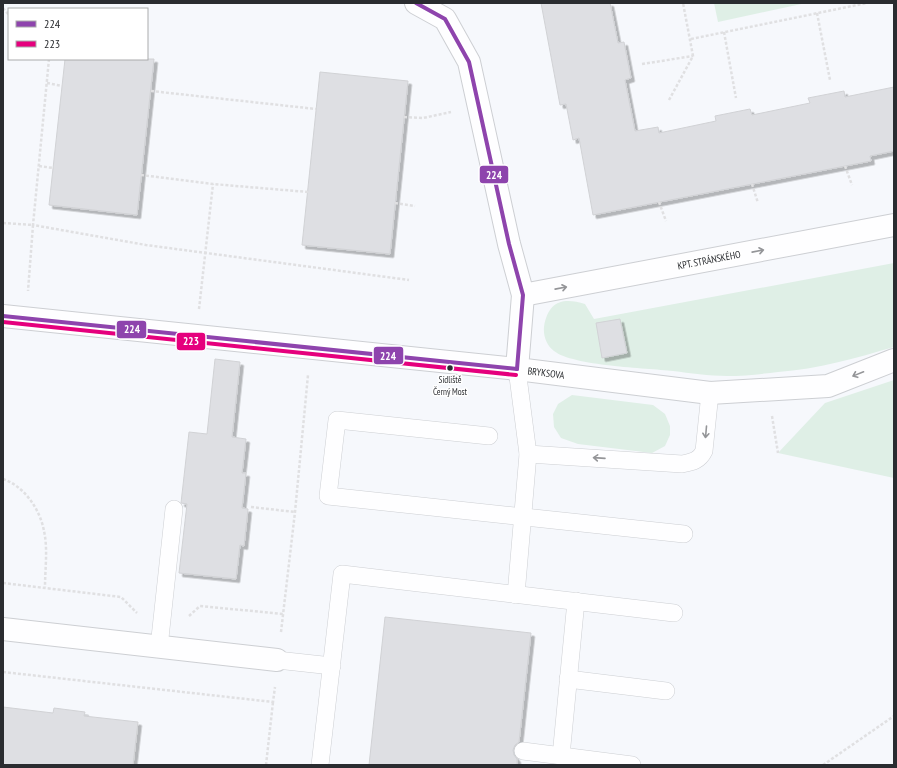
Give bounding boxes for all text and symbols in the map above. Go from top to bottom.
legend [8,8,148,60]
text: 224 [44,16,61,31]
text: 223 [44,36,60,51]
line badge: 224 [479,165,509,184]
text: 224 [486,168,503,182]
one-way arrow [751,246,764,254]
street label: KPT. STRÁNSKÉHO [676,247,742,272]
one-way arrow [554,284,567,292]
line badge: 224 [116,320,147,339]
text: 224 [124,322,141,336]
line badge: 223 [176,332,206,351]
text: 223 [183,334,199,348]
line badge: 224 [373,346,404,365]
text: 224 [380,349,397,363]
marker: Sídliště Černý Most [445,363,455,373]
street label: BRYKSOVA [527,364,565,382]
one-way arrow [852,371,864,379]
place label: Sídliště Černý Most [433,374,468,397]
one-way arrow [703,425,710,438]
one-way arrow [593,455,606,462]

